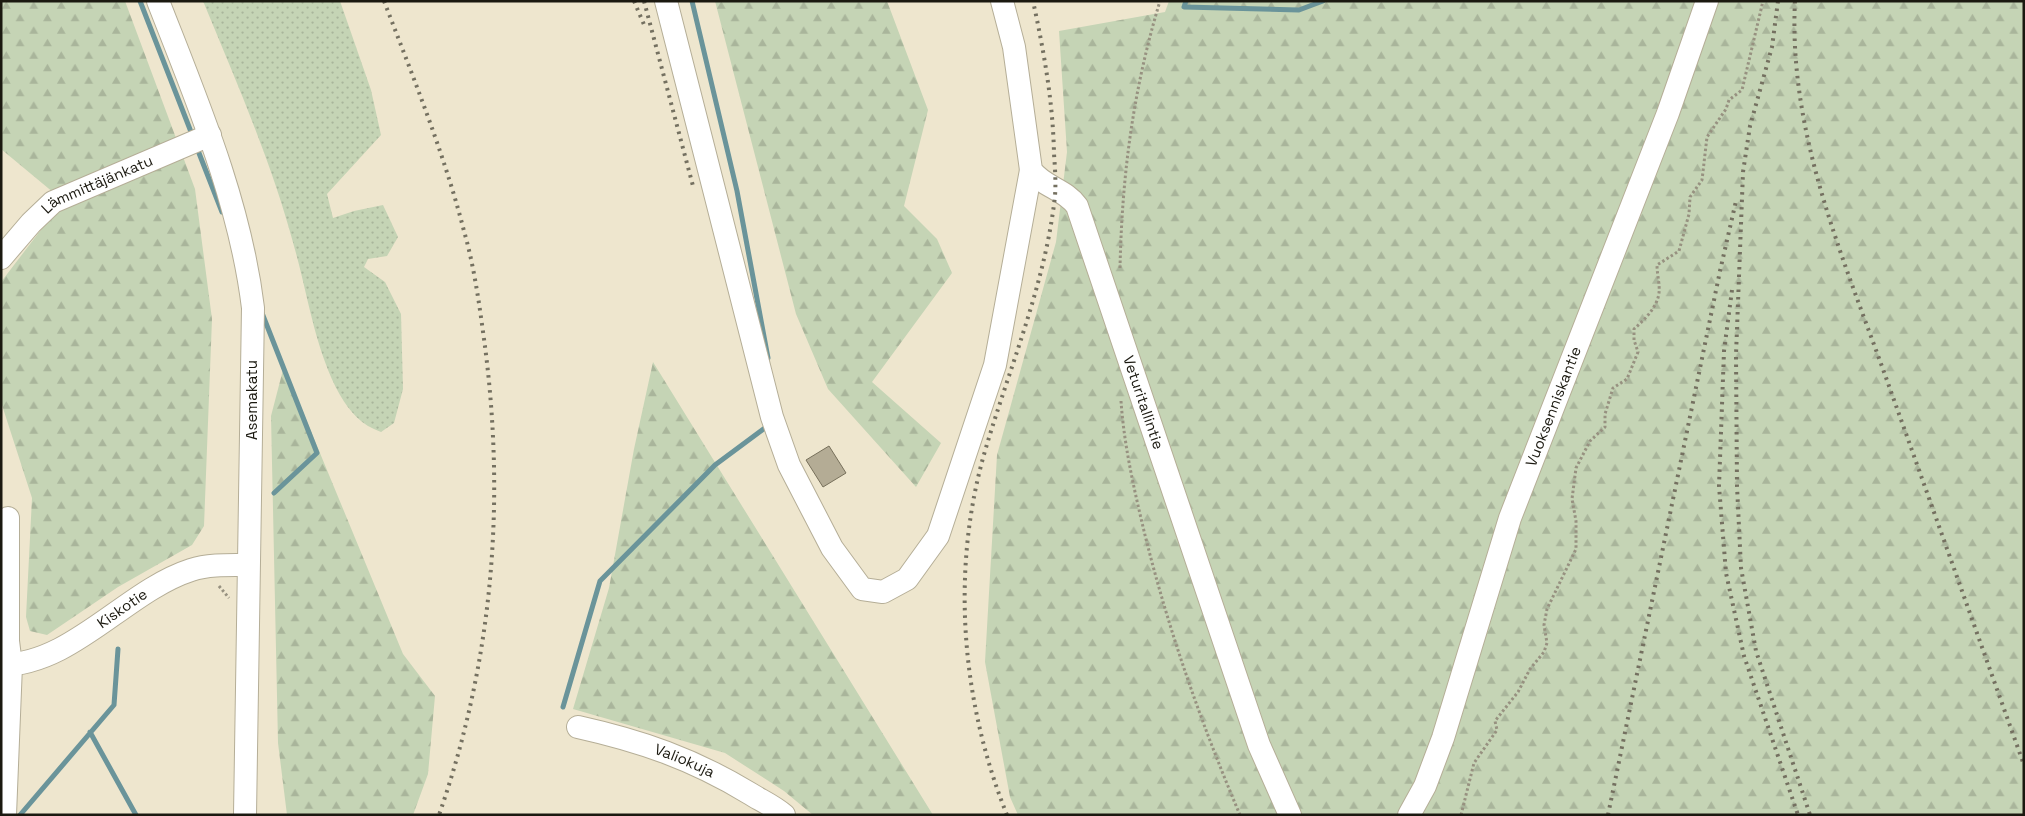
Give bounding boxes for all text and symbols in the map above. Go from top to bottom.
street label: Lämmittäjänkatu [37,151,156,217]
street label: Vuoksenniskantie [1521,343,1585,469]
street label: Veturitallintie [1119,353,1169,452]
street label: Asemakatu [242,360,261,440]
street label: Kiskotie [93,584,151,632]
street label: Valiokuja [652,739,718,782]

